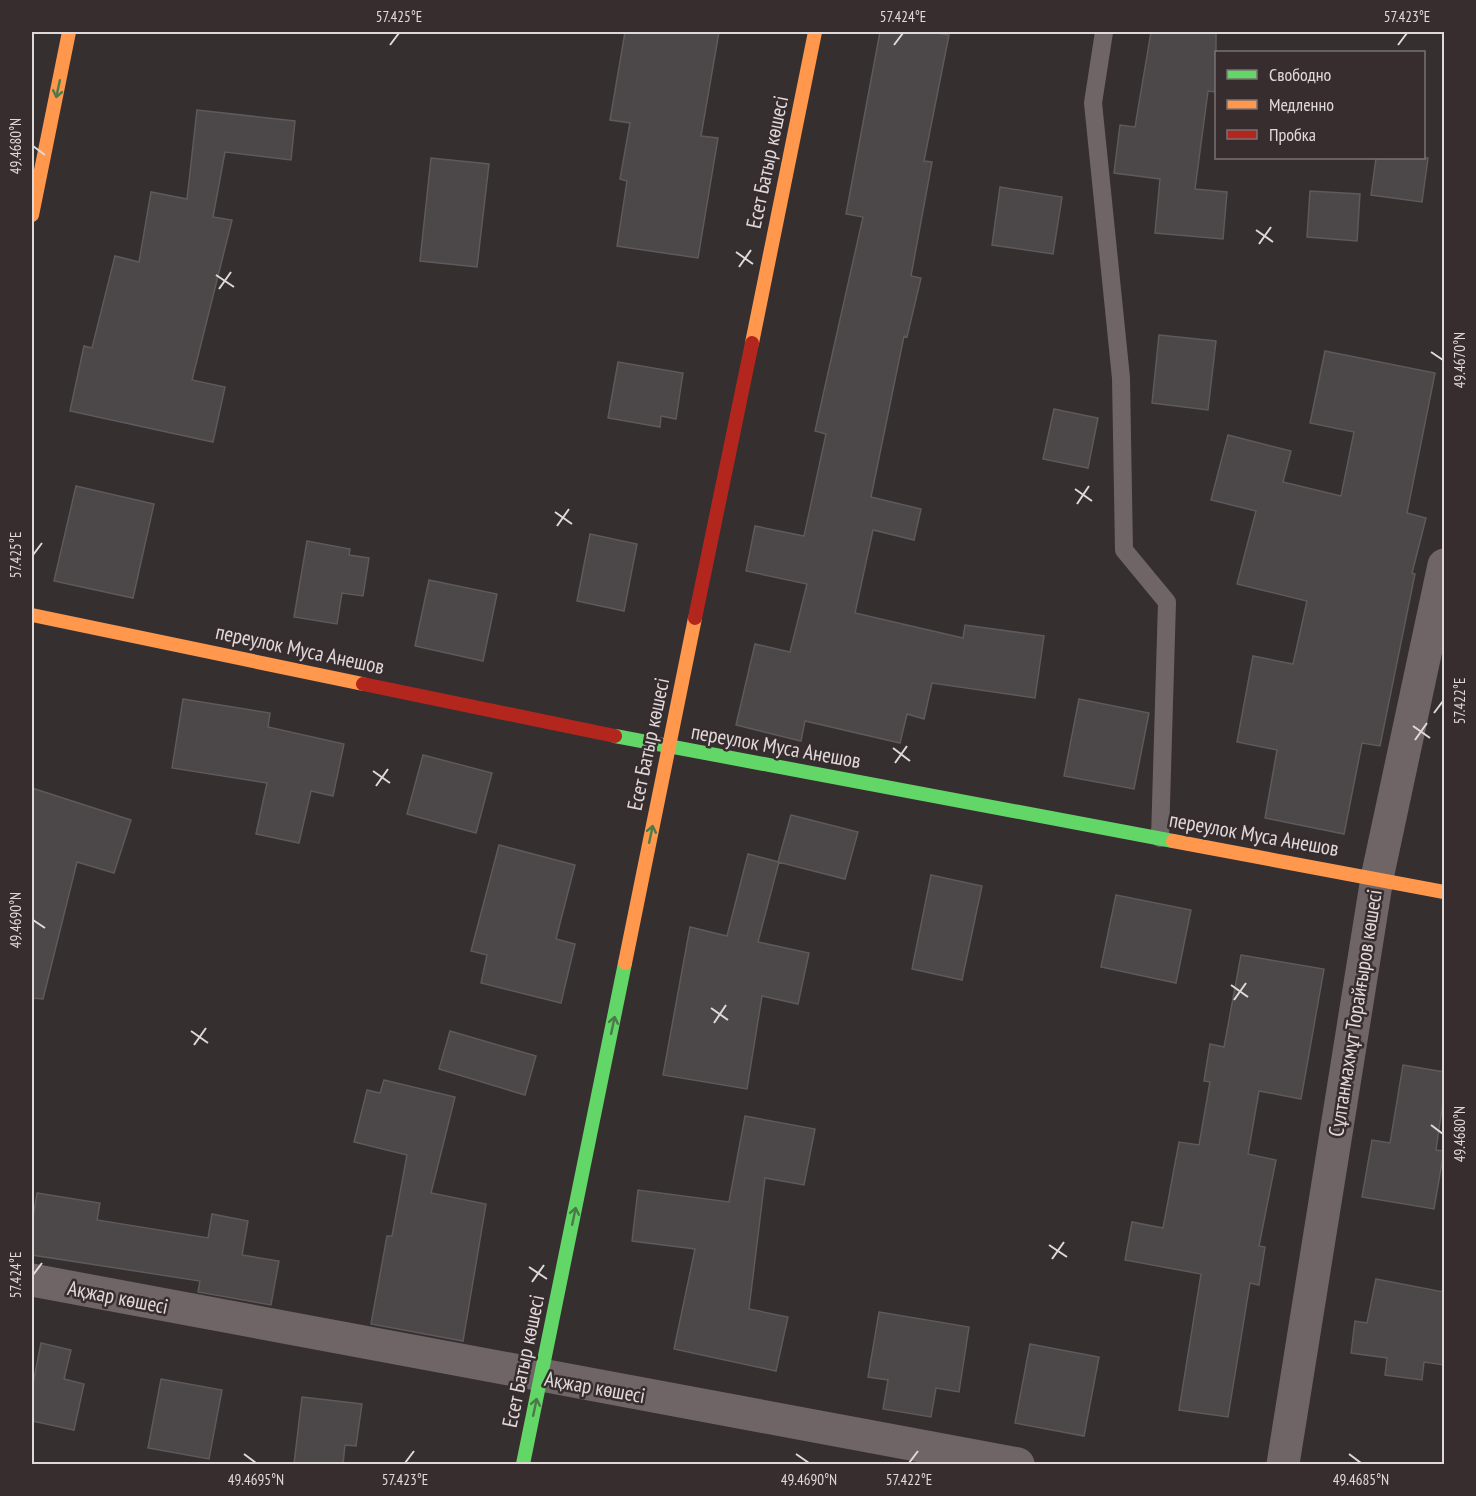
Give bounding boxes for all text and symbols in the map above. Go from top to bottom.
text: 57.425°E [376,7,422,26]
text: 57.424°E [880,7,926,26]
text: 57.423°E [1384,7,1430,26]
legend [1215,51,1425,159]
text: Свободно [1269,63,1332,86]
one-way arrow [52,79,63,98]
street label: Есет Батыр көшесі [740,93,794,231]
text: Медленно [1269,93,1334,116]
text: 49.4680°N [6,118,25,174]
text: Пробка [1269,123,1316,146]
text: 49.4670°N [1450,332,1469,388]
text: 57.425°E [6,532,25,578]
street label: переулок Муса Анешов [213,618,387,680]
street label: Есет Батыр көшесі [621,675,675,813]
text: 57.422°E [1450,678,1469,724]
street label: переулок Муса Анешов [689,718,863,774]
street label: переулок Муса Анешов [1167,806,1341,862]
one-way arrow [646,825,658,844]
street label: Сұлтанмахмұт Торайғыров көшесі [1322,888,1388,1138]
text: 49.4690°N [6,892,25,948]
one-way arrow [607,1016,619,1035]
text: 49.4680°N [1450,1106,1469,1162]
one-way arrow [569,1207,580,1226]
text: 57.424°E [6,1252,25,1298]
street label: Ақжар көшесі [65,1274,171,1320]
street label: Есет Батыр көшесі [496,1292,550,1430]
street label: Ақжар көшесі [542,1365,648,1409]
one-way arrow [530,1398,541,1417]
text: 49.4695°N [228,1470,284,1489]
text: 57.423°E [382,1470,428,1489]
text: 49.4690°N [781,1470,837,1489]
text: 57.422°E [886,1470,932,1489]
text: 49.4685°N [1333,1470,1389,1489]

